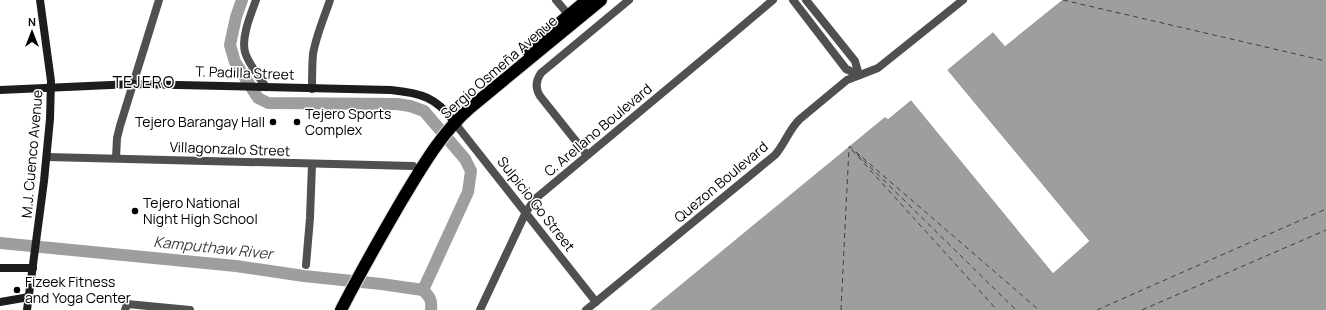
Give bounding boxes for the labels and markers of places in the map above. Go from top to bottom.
place label: Tejero Sports Complex [305,104,391,139]
place label: Tejero Barangay Hall [135,112,265,131]
marker: Tejero Barangay Hall [268,117,278,127]
marker: Tejero Sports Complex [292,117,302,127]
place label: Tejero National Night High School [143,193,258,228]
marker: Tejero National Night High School [130,206,140,216]
place label: Fizeek Fitness and Yoga Center [25,272,131,307]
marker: Fizeek Fitness and Yoga Center [12,285,22,295]

